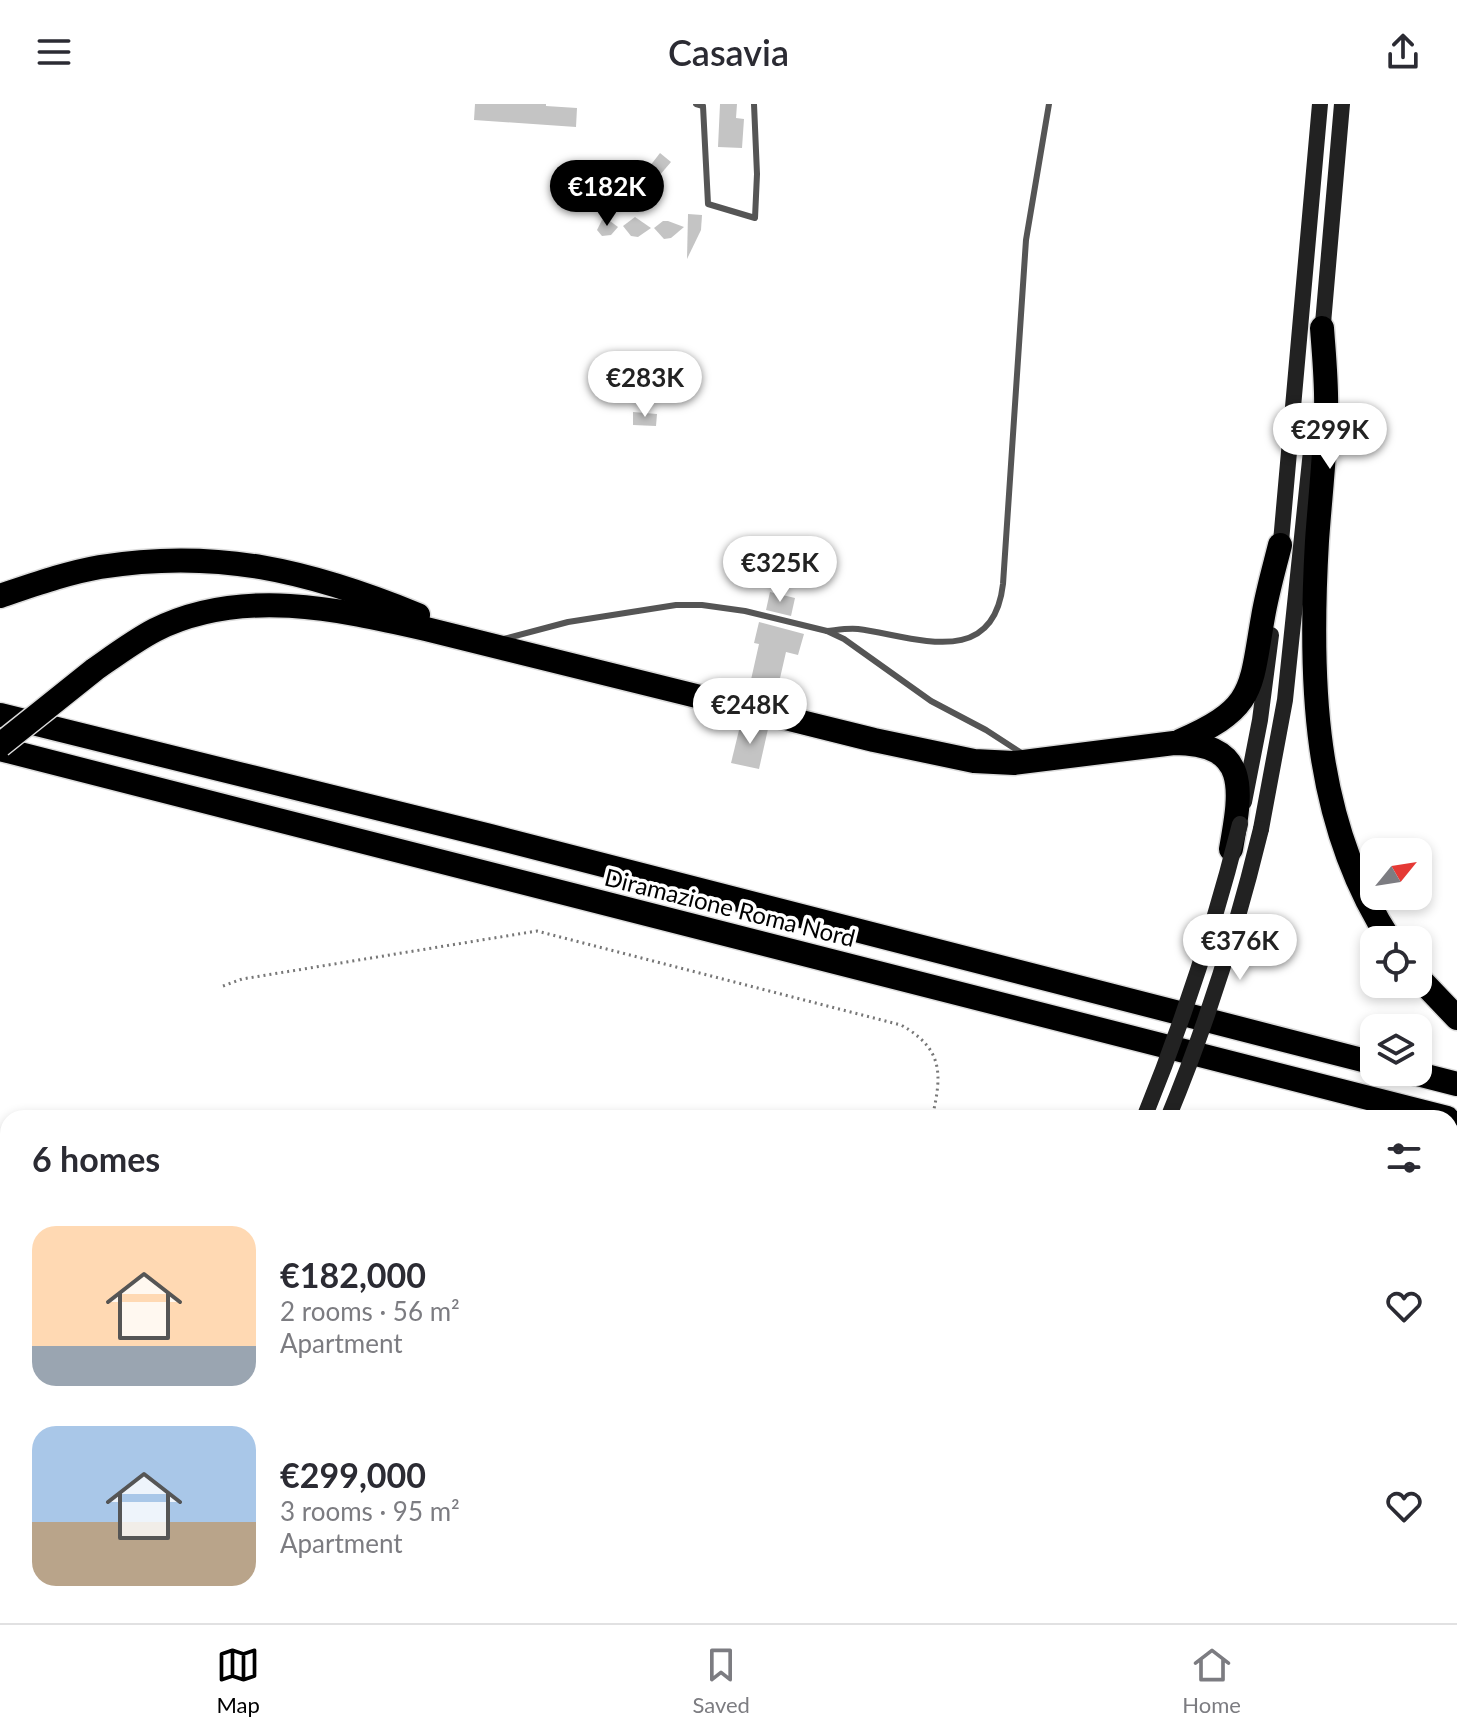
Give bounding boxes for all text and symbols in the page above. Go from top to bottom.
icon: menu [32,30,76,74]
text: Casavia [668,30,789,74]
icon: share [1381,30,1425,74]
pin: €182K [551,160,663,228]
text: €182K [568,170,646,202]
pin: €283K [589,351,701,419]
text: €283K [606,361,684,393]
pin: €299K [1274,403,1386,471]
text: €299K [1291,413,1369,445]
pin: €325K [724,536,836,604]
text: €325K [741,546,819,578]
pin: €248K [694,678,806,746]
text: €248K [711,688,789,720]
north arrow [1360,838,1432,910]
map controls [1360,838,1432,1086]
street label: Diramazione Roma Nord [602,862,858,952]
pin: €376K [1184,914,1296,982]
text: €376K [1201,924,1279,956]
button: locate [1360,926,1432,998]
button: layers [1360,1014,1432,1086]
icon: filters [1382,1136,1426,1180]
text: 6 homes [32,1138,160,1179]
text: €182,000 [280,1254,426,1295]
icon: home [96,1258,192,1354]
icon: heart [1382,1284,1426,1328]
text: 2 rooms · 56 m² [280,1295,460,1327]
text: Apartment [280,1327,403,1359]
text: €299,000 [280,1454,426,1495]
icon: home [96,1458,192,1554]
icon: heart [1382,1484,1426,1528]
text: 3 rooms · 95 m² [280,1495,460,1527]
text: Apartment [280,1527,403,1559]
tab: Map [216,1643,260,1718]
tab: Saved [692,1643,750,1718]
tab: Home [1182,1643,1241,1718]

